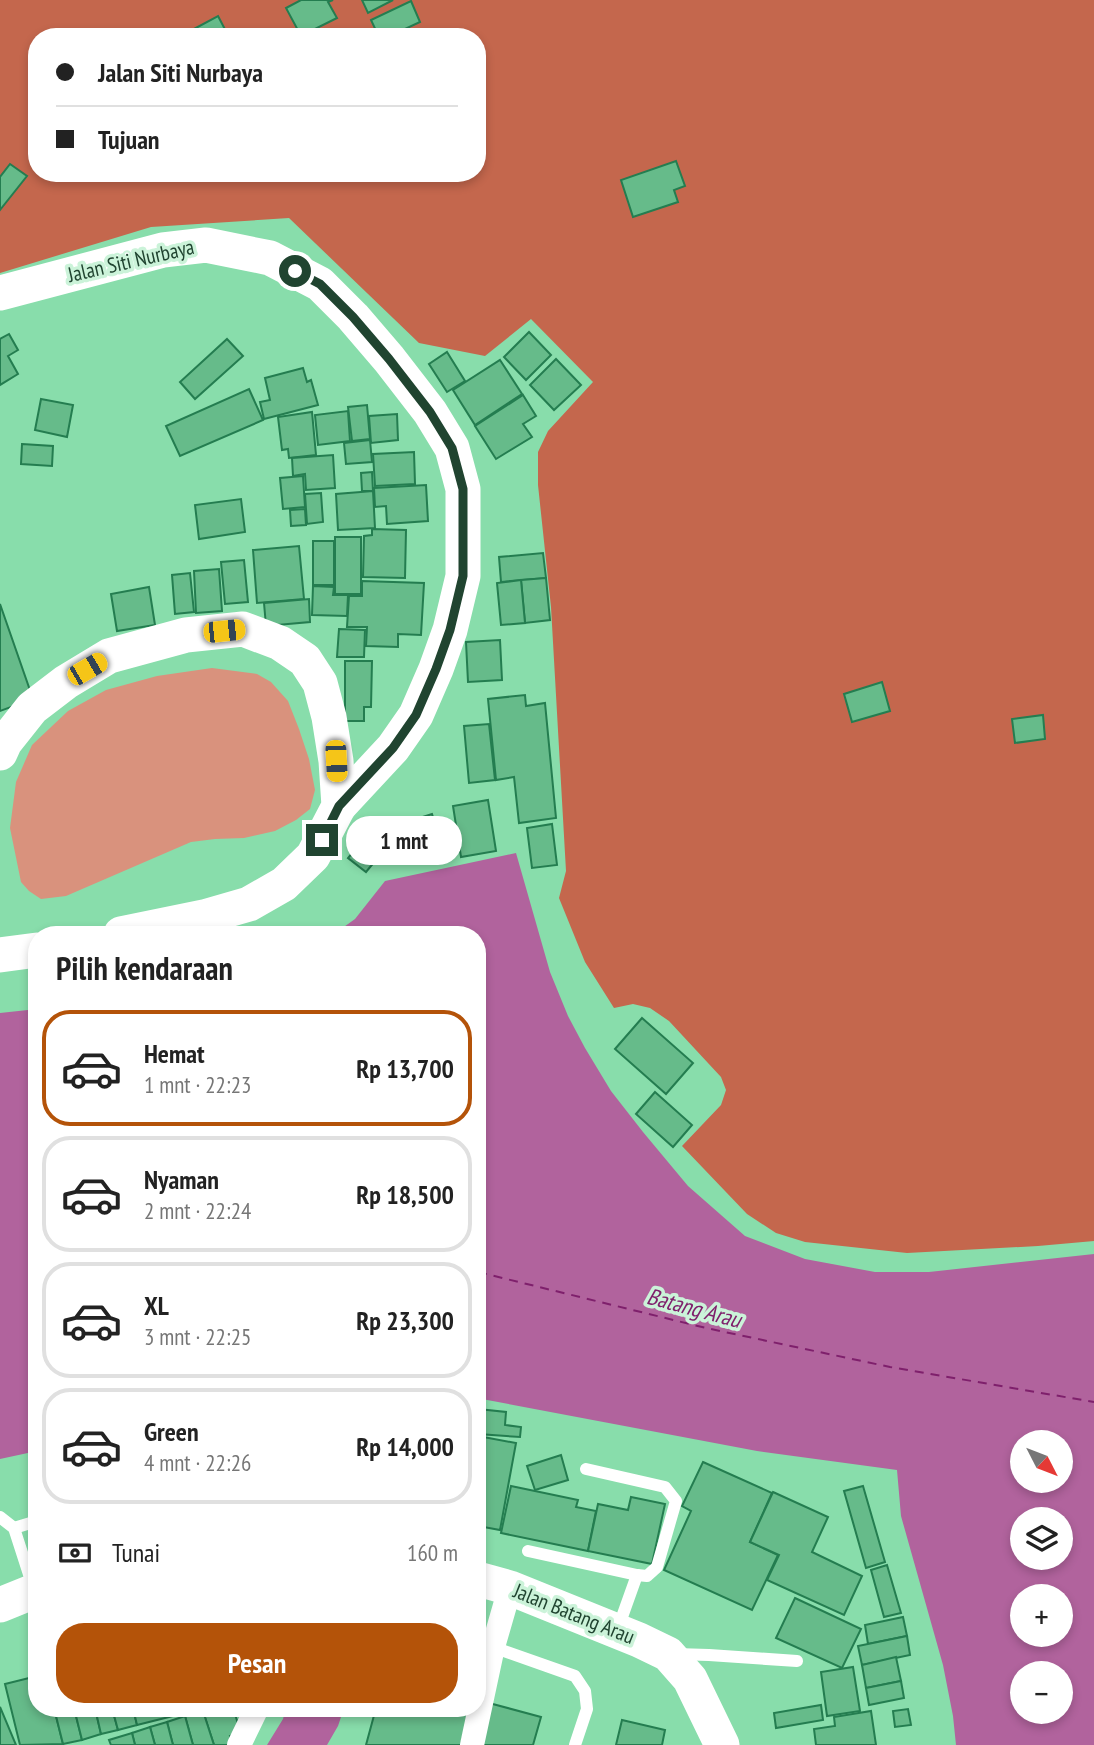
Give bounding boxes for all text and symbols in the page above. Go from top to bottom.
text: Jalan Siti Nurbaya [98,56,263,89]
text: Tujuan [98,123,160,156]
street label: Jalan Siti Nurbaya [64,233,197,288]
route start [279,255,311,287]
car [203,618,246,644]
car [64,649,111,689]
car [325,739,348,783]
callout: 1 mnt [346,816,462,864]
route end [306,824,338,856]
text: 1 mnt [380,826,428,855]
text: Pilih kendaraan [56,947,233,989]
icon: car [60,1037,123,1100]
text: Hemat [144,1037,205,1070]
text: Rp 13,700 [356,1052,454,1085]
text: 1 mnt · 22:23 [144,1070,251,1099]
icon: car [60,1163,123,1226]
text: Nyaman [144,1163,219,1196]
text: Rp 18,500 [356,1178,454,1211]
text: 2 mnt · 22:24 [144,1196,251,1225]
water label: Batang Arau [644,1281,746,1334]
icon: car [60,1289,123,1352]
text: XL [144,1289,169,1322]
text: Rp 23,300 [356,1304,454,1337]
text: 3 mnt · 22:25 [144,1322,251,1351]
icon: car [60,1415,123,1478]
text: Green [144,1415,199,1448]
text: Rp 14,000 [356,1430,454,1463]
north arrow [1010,1430,1073,1493]
map controls [1010,1430,1073,1724]
text: 4 mnt · 22:26 [144,1448,251,1477]
button: layers [1010,1507,1073,1570]
icon: cash [56,1534,94,1572]
text: Tunai [112,1536,160,1569]
text: 160 m [407,1538,458,1567]
street label: Jalan Batang Arau [509,1577,639,1650]
button: + [1010,1584,1073,1647]
button: Pesan [56,1623,458,1703]
button: − [1010,1661,1073,1724]

